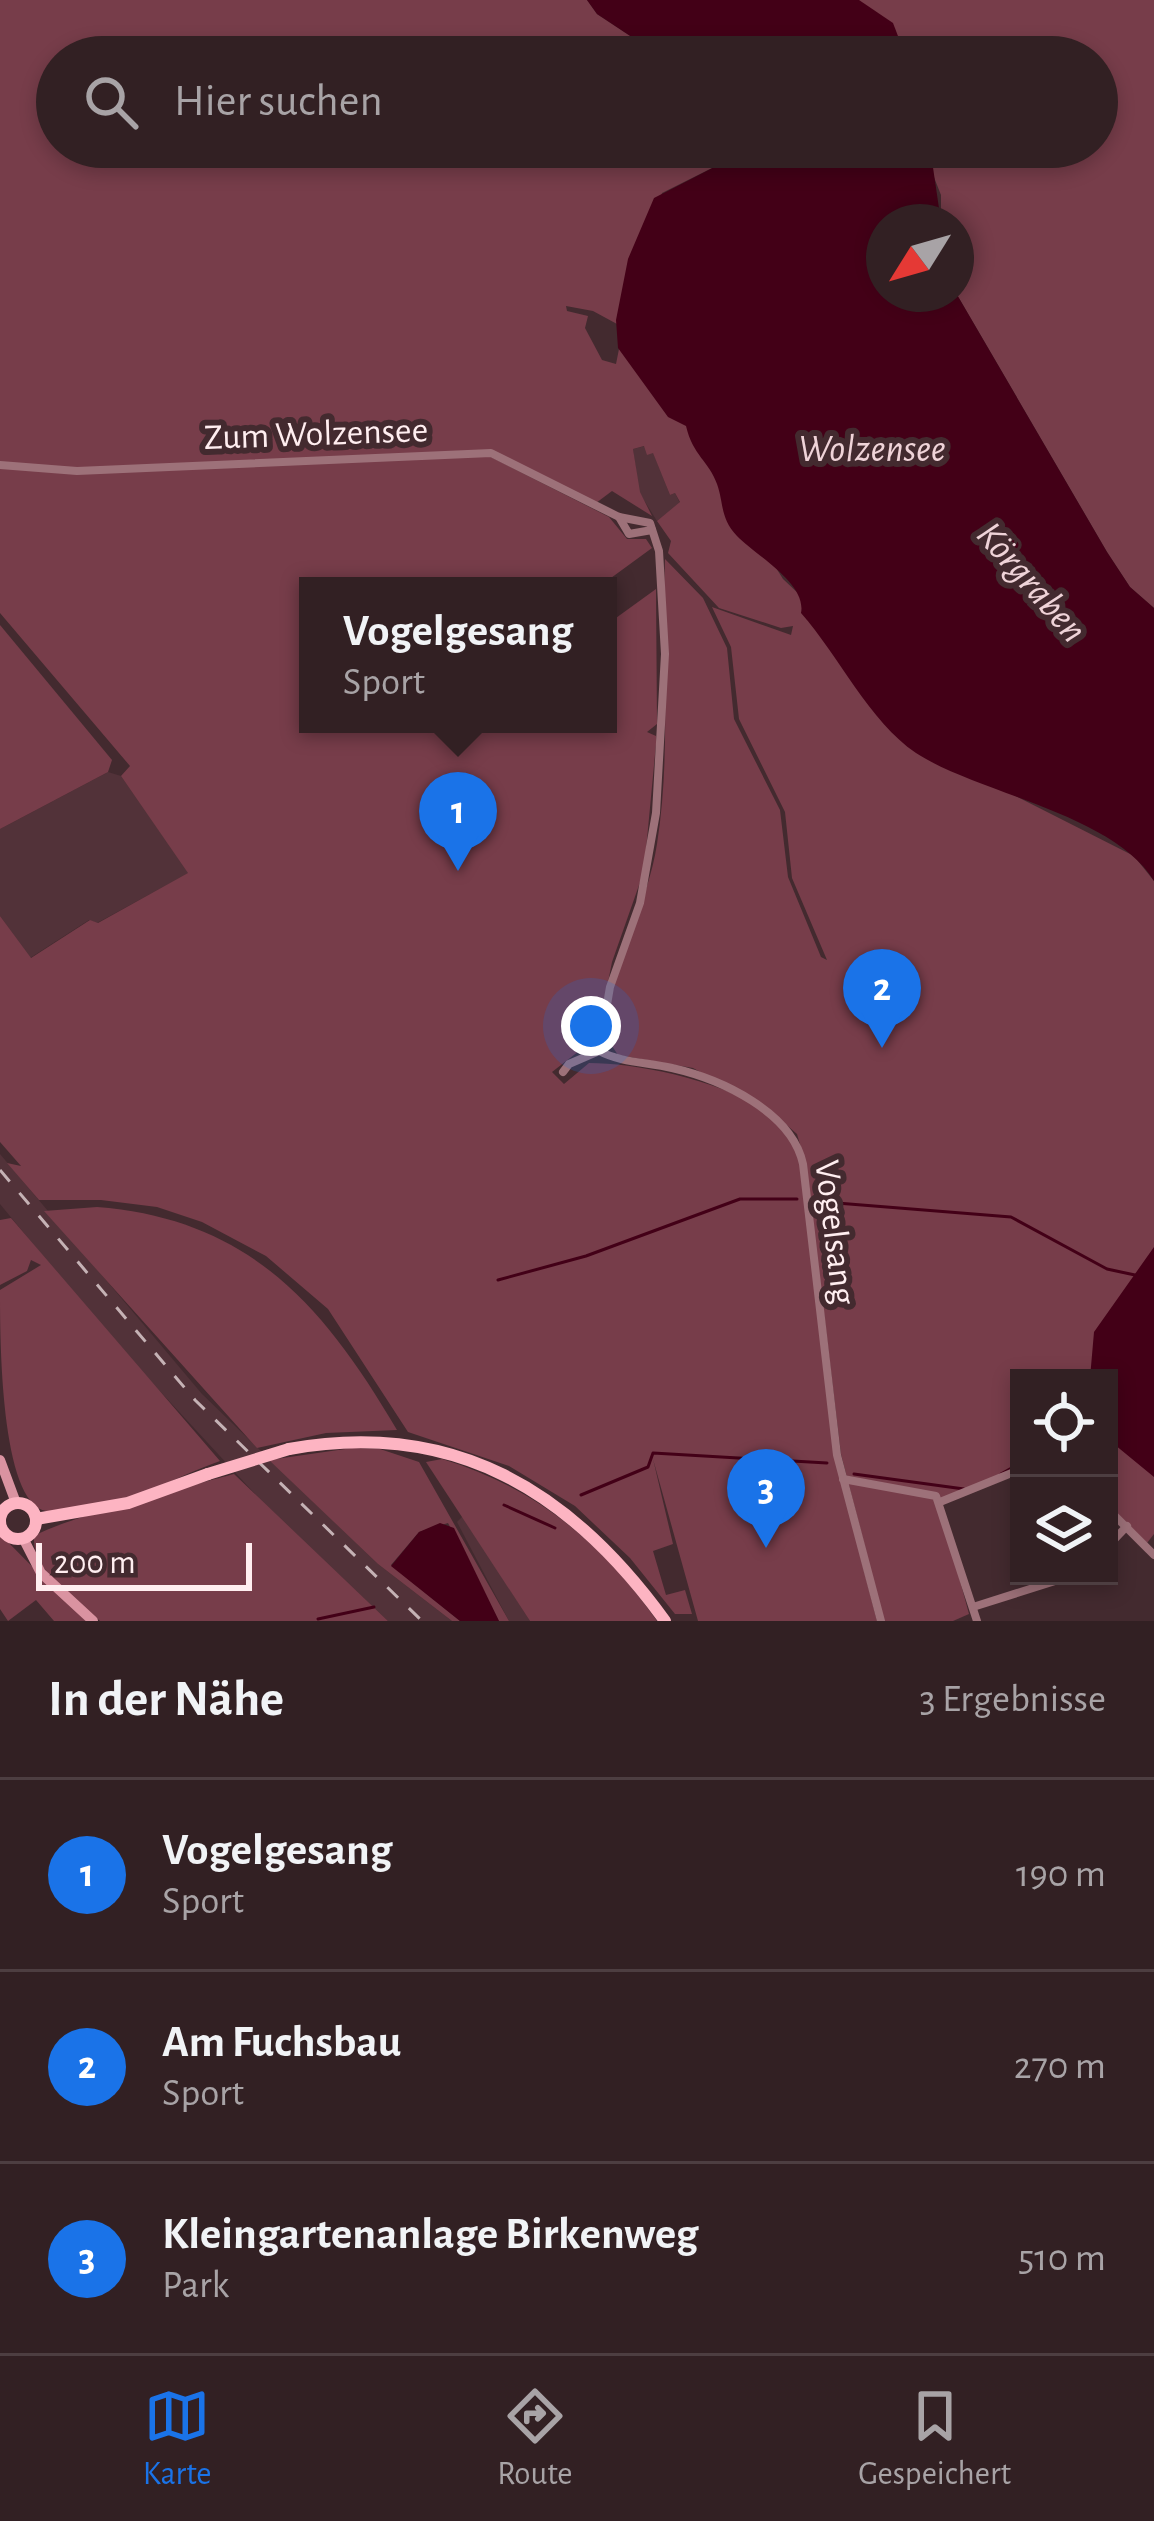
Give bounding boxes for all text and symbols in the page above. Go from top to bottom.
search box [36,36,1118,168]
icon: search [78,69,144,135]
text: Hier suchen [174,79,383,124]
north arrow [866,204,974,312]
street label: Zum Wolzensee [203,412,429,456]
water label: Wolzensee [798,430,946,469]
water label: Körgraben [969,515,1093,650]
popup [299,577,617,733]
text: Vogelgesang [343,609,573,654]
text: Sport [343,663,425,702]
pin: 1 [419,772,497,871]
pin: 2 [843,949,921,1048]
your location [561,996,621,1056]
street label: Vogelsang [808,1158,862,1307]
map controls [1010,1369,1118,1585]
button: locate [1010,1369,1118,1477]
pin: 3 [727,1449,805,1548]
button: layers [1010,1477,1118,1585]
scale bar [36,1537,252,1590]
text: 200 m [54,1547,136,1580]
text: In der Nähe [48,1674,284,1725]
text: 3 Ergebnisse [919,1680,1106,1719]
text: Vogelgesang [162,1828,392,1873]
text: 1 [80,1855,94,1894]
text: 190 m [1016,1855,1106,1894]
text: Sport [162,1882,244,1921]
text: Am Fuchsbau [162,2020,401,2065]
text: 2 [78,2047,96,2086]
text: 270 m [1014,2047,1106,2086]
text: Sport [162,2074,244,2113]
text: Kleingartenanlage Birkenweg [162,2212,698,2257]
text: 3 [79,2239,95,2278]
text: 510 m [1018,2239,1106,2278]
text: Park [162,2266,229,2305]
tab: Karte [143,2383,211,2495]
tab: Route [497,2383,573,2495]
tab: Gespeichert [858,2383,1011,2495]

